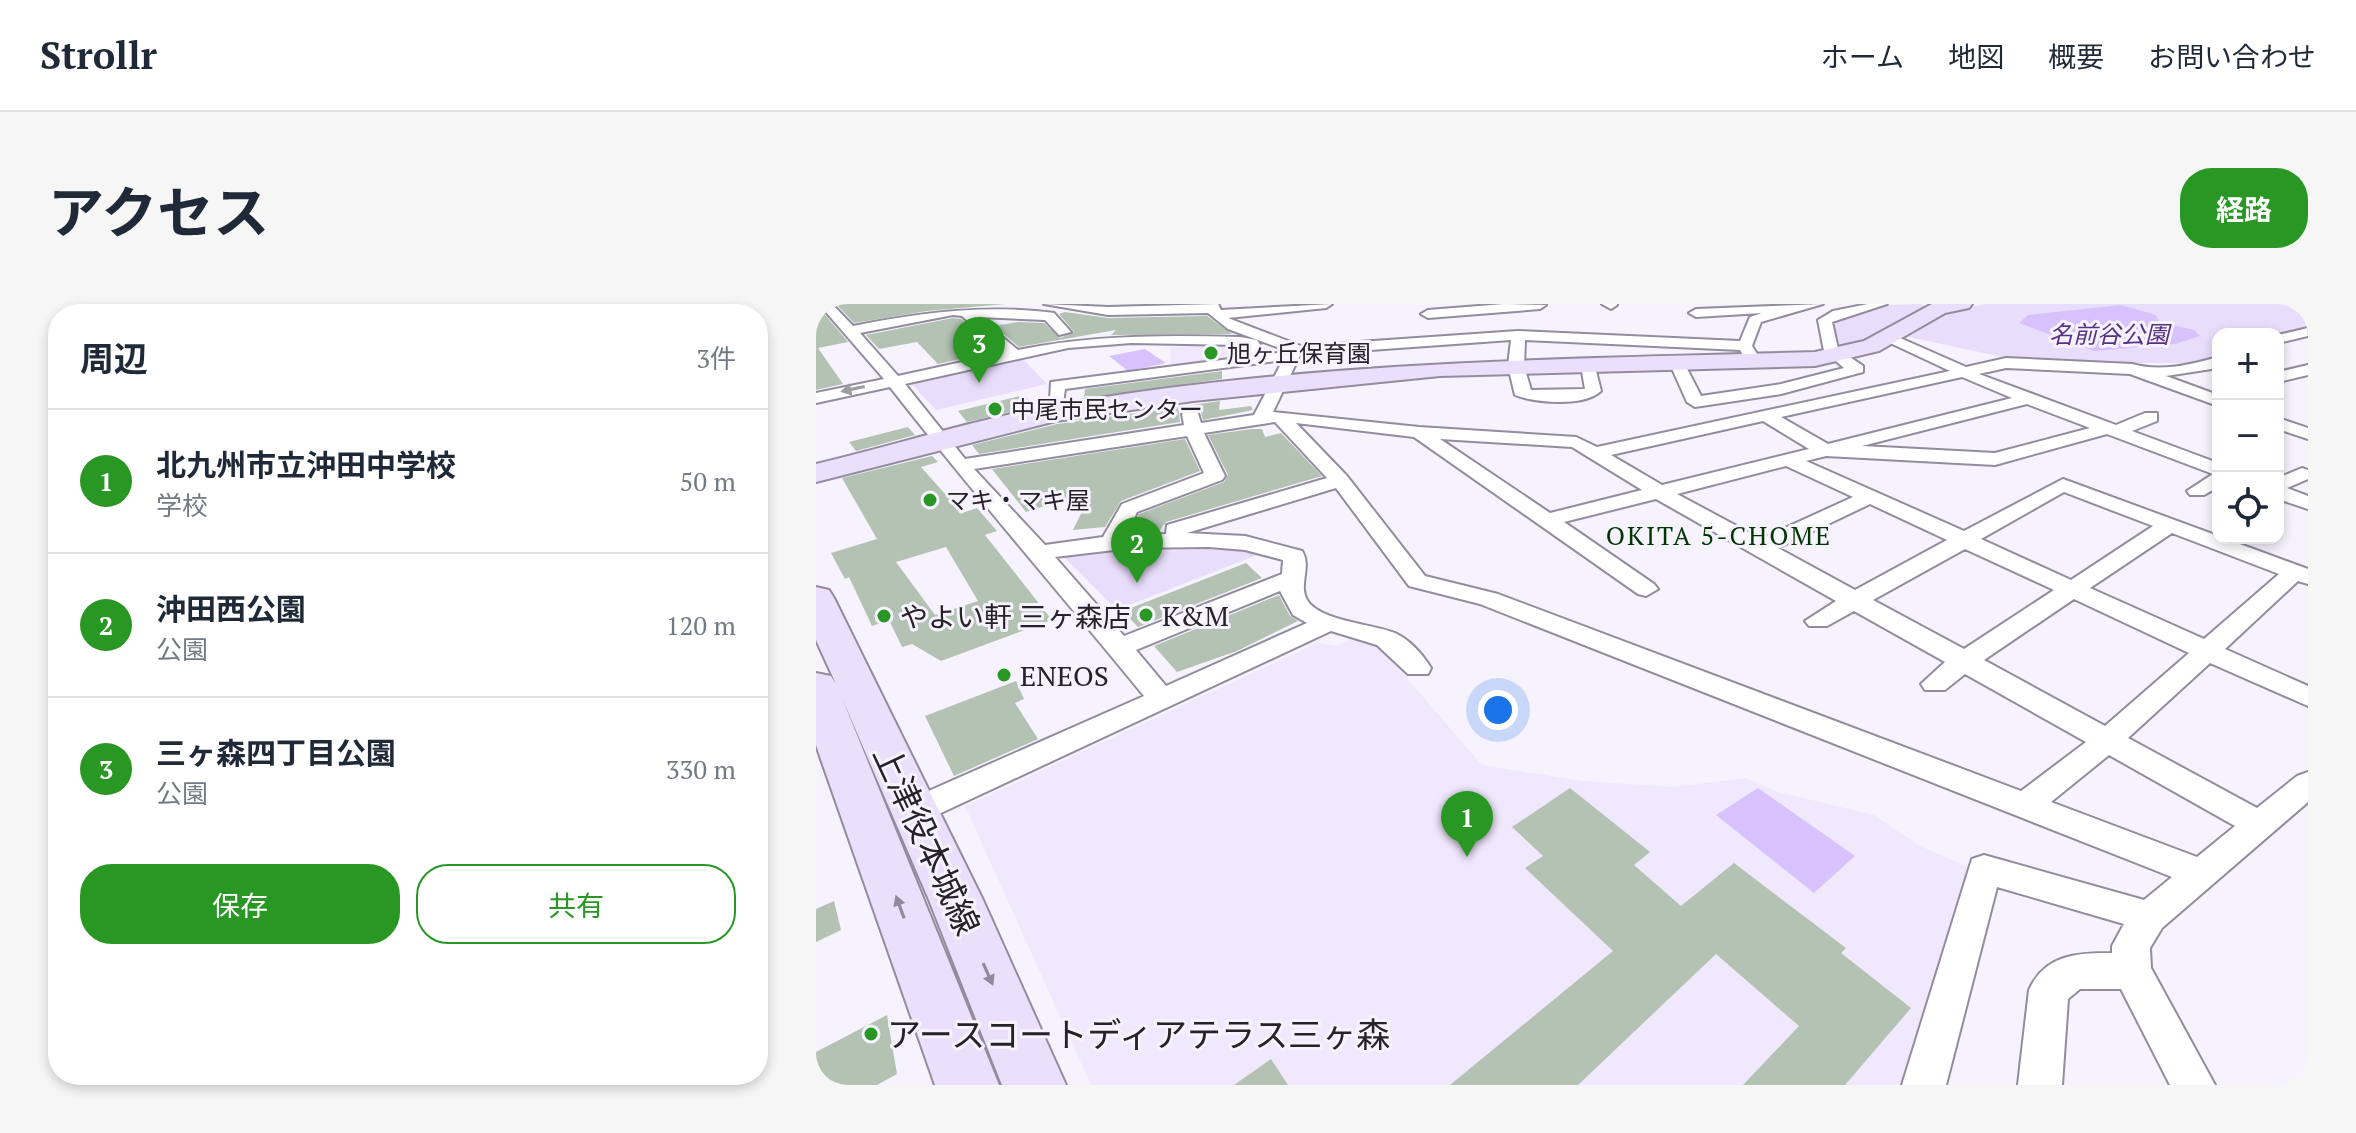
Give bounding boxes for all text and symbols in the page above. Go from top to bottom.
text: Strollr [40,30,157,80]
text: ホーム [1821,38,1904,75]
text: 地図 [1948,38,2004,75]
text: 概要 [2048,38,2104,75]
text: お問い合わせ [2148,38,2316,75]
button: 経路 [2180,168,2308,248]
text: アクセス [48,175,269,249]
pin: 3 [953,317,1005,383]
park label: 名前谷公園 [2049,318,2172,350]
map controls [2212,328,2284,544]
button: + [2212,328,2284,400]
text: 周辺 [80,336,148,381]
place label: 旭ヶ丘保育園 [1227,337,1371,369]
text: 3件 [696,341,736,375]
marker: 旭ヶ丘保育園 [1202,344,1220,362]
one-way arrow [841,384,866,396]
place label: 中尾市民センター [1011,393,1203,425]
marker: 中尾市民センター [986,400,1004,418]
button: − [2212,400,2284,472]
text: 北九州市立沖田中学校 [156,445,456,485]
text: 1 [99,464,113,498]
text: 50 m [680,464,736,498]
button: locate [2212,472,2284,544]
place label: マキ・マキ屋 [946,484,1090,516]
text: 学校 [156,488,208,522]
marker: マキ・マキ屋 [921,491,939,509]
pin: 2 [1111,517,1163,583]
district label: OKITA 5-CHOME [1606,518,1832,552]
text: 沖田西公園 [156,589,306,629]
place label: K&M [1162,597,1229,634]
place label: やよい軒 三ヶ森店 [900,598,1131,635]
marker: K&M [1137,606,1155,624]
marker: やよい軒 三ヶ森店 [875,607,893,625]
text: 2 [99,608,113,642]
text: 120 m [666,608,736,642]
text: 公園 [156,632,208,666]
place label: ENEOS [1020,657,1109,694]
marker: ENEOS [995,666,1013,684]
your location [1478,690,1518,730]
text: 三ヶ森四丁目公園 [156,733,396,773]
street label: 上津役本城線 [864,738,990,942]
text: 3 [99,752,113,786]
text: 330 m [666,752,736,786]
text: 公園 [156,776,208,810]
pin: 1 [1441,791,1493,857]
button: 保存 [80,864,400,944]
button: 共有 [416,864,736,944]
one-way arrow [894,895,906,919]
one-way arrow [982,962,995,986]
place label: アースコートディアテラス三ヶ森 [887,1012,1390,1057]
marker: アースコートディアテラス三ヶ森 [862,1025,880,1043]

